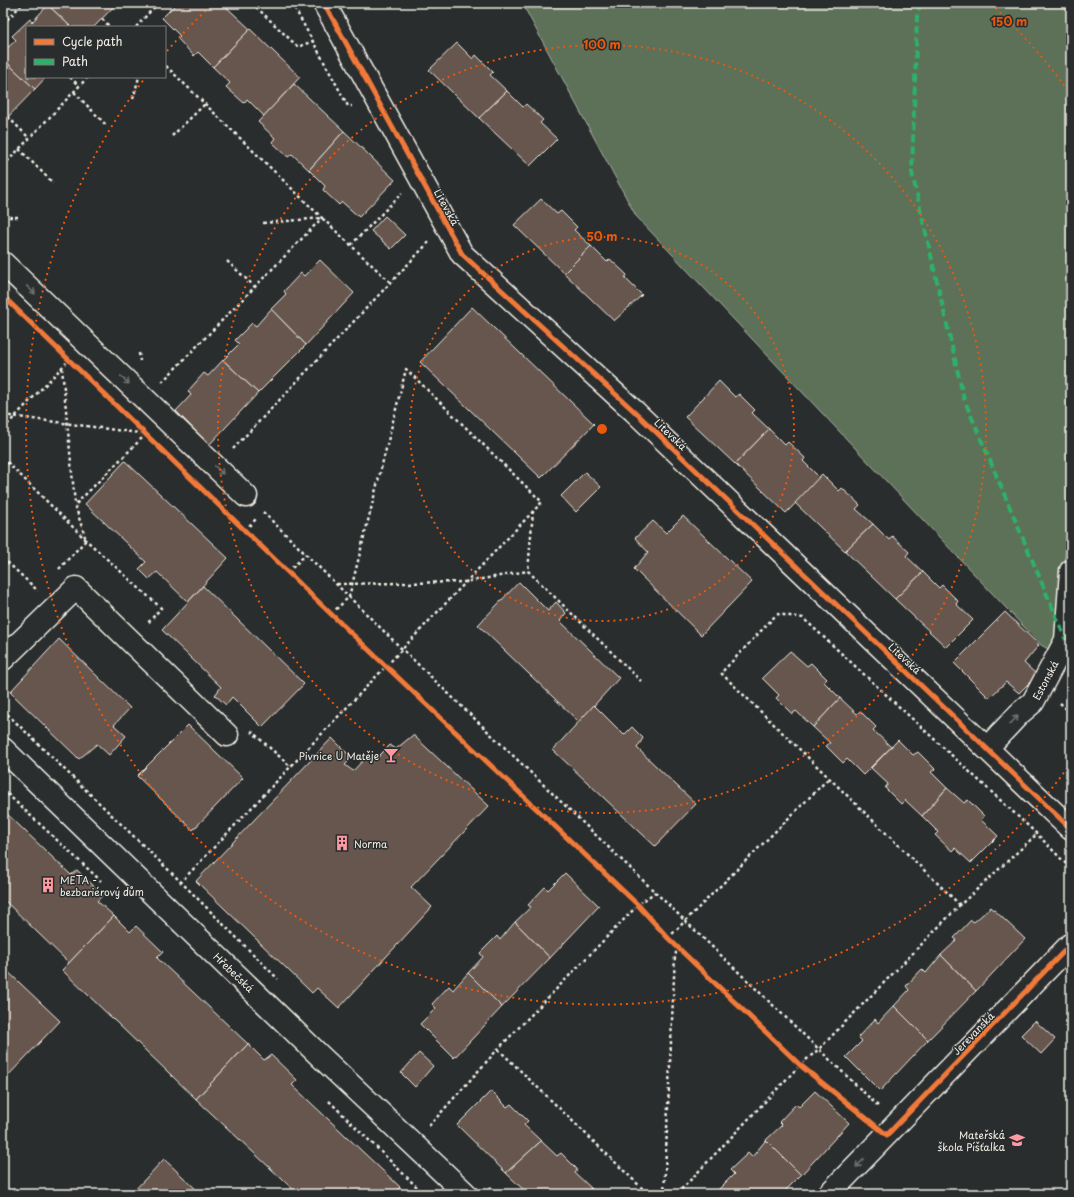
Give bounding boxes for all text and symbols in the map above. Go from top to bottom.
text: 150 m [991,12,1027,30]
legend [26,26,166,78]
text: Cycle path [62,32,123,50]
text: 100 m [583,35,621,53]
text: Path [62,52,88,70]
street label: Litevská [431,186,464,229]
text: 50 m [586,227,618,245]
one-way arrow [26,285,36,295]
one-way arrow [120,375,130,384]
street label: Litevská [652,415,691,454]
centre of rings [595,422,609,436]
one-way arrow [214,465,224,474]
street label: Litevská [885,639,925,678]
street label: Estonská [1028,657,1062,702]
one-way arrow [1009,715,1019,725]
bar icon: Pivnice U Matěje [382,746,400,764]
place label: Pivnice U Matěje [299,748,379,763]
building icon: Norma [333,834,351,852]
place label: Norma [354,836,388,851]
place label: META - bezbariérový dům [60,872,144,899]
building icon: META - bezbariérový dům [39,876,57,894]
street label: Hřebečská [210,949,258,996]
street label: Jerevanská [949,1008,998,1058]
place label: Mateřská škola Píšťalka [938,1127,1006,1154]
school or university icon: Mateřská škola Píšťalka [1008,1131,1026,1149]
one-way arrow [855,1158,865,1168]

